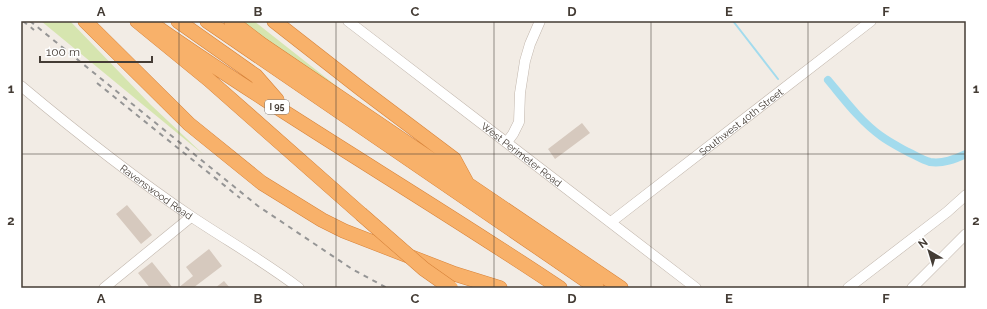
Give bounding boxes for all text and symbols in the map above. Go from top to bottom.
text: A [97,4,106,19]
text: B [254,4,263,19]
text: C [411,4,420,19]
text: D [567,4,577,19]
text: E [725,4,733,19]
text: F [882,4,890,19]
scale bar [40,38,152,64]
text: 100 m [46,45,80,59]
text: 1 [8,81,15,96]
text: 1 [973,81,980,96]
street label: Southwest 40th Street [697,86,785,157]
road number: I 95 [265,100,289,114]
street label: West Perimeter Road [479,120,564,189]
street label: Ravenswood Road [118,162,195,221]
text: 2 [7,213,15,228]
text: 2 [972,213,980,228]
north arrow [909,231,949,271]
text: N [916,236,930,251]
text: A [97,291,106,306]
text: B [254,291,263,306]
text: C [411,291,420,306]
text: D [567,291,577,306]
text: E [725,291,733,306]
text: F [882,291,890,306]

